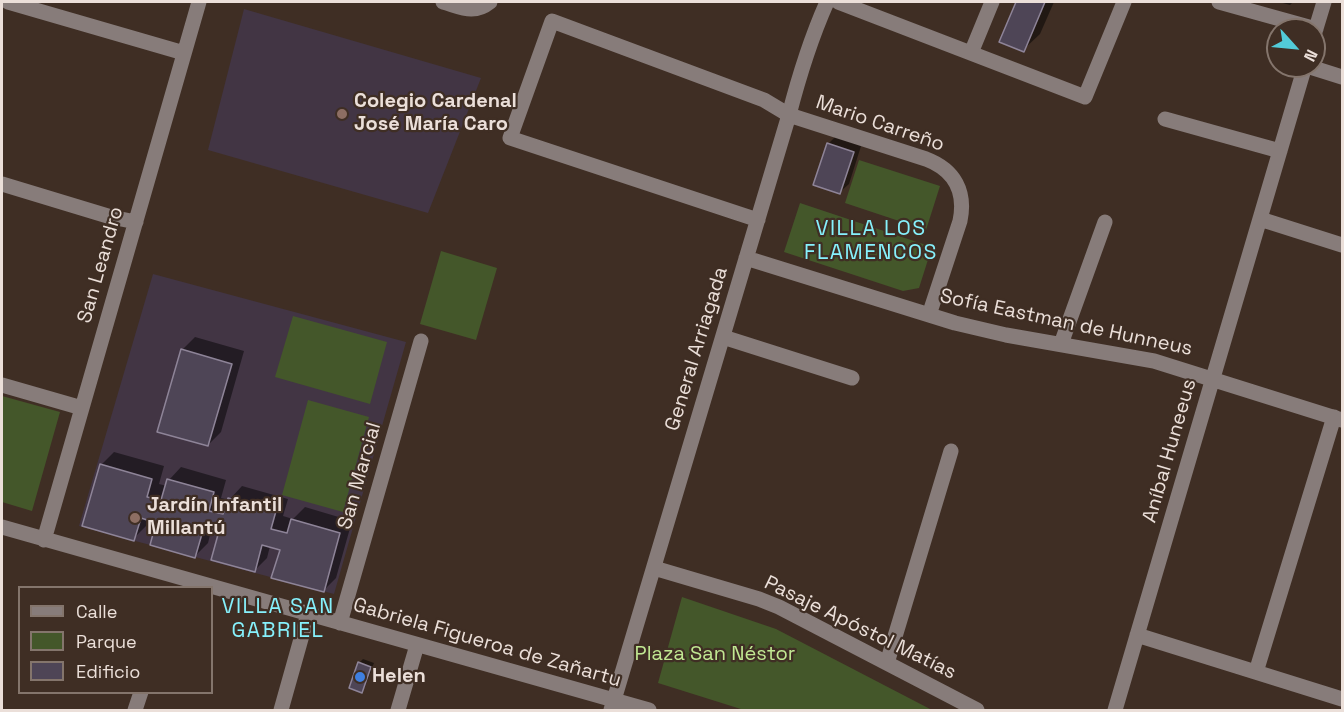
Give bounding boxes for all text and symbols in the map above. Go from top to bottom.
north arrow [1266,18,1326,78]
text: N [1299,46,1322,65]
place label: Colegio Cardenal José María Caro [354,90,517,137]
street label: Mario Carreño [813,91,947,157]
marker: Colegio Cardenal José María Caro [335,107,349,121]
street label: San Leandro [73,204,129,326]
district label: VILLA LOS FLAMENCOS [804,216,938,266]
street label: General Arriagada [661,264,733,434]
street label: Sofía Eastman de Hunneus [938,285,1194,361]
street label: Aníbal Huneeus [1138,376,1202,526]
street label: San Marcial [333,420,387,532]
place label: Jardín Infantil Millantú [147,494,282,541]
marker: Jardín Infantil Millantú [128,511,142,525]
street label: Pasaje Apóstol Matías [760,571,960,685]
legend [18,586,213,694]
street label: Gabriela Figueroa de Zañartu [350,593,624,693]
district label: VILLA SAN GABRIEL [221,594,335,644]
text: Calle [76,600,117,623]
text: Parque [76,630,137,653]
park label: Plaza San Néstor [635,643,795,667]
text: Edificio [76,660,140,683]
place label: Helen [372,665,426,689]
marker: Helen [353,670,367,684]

